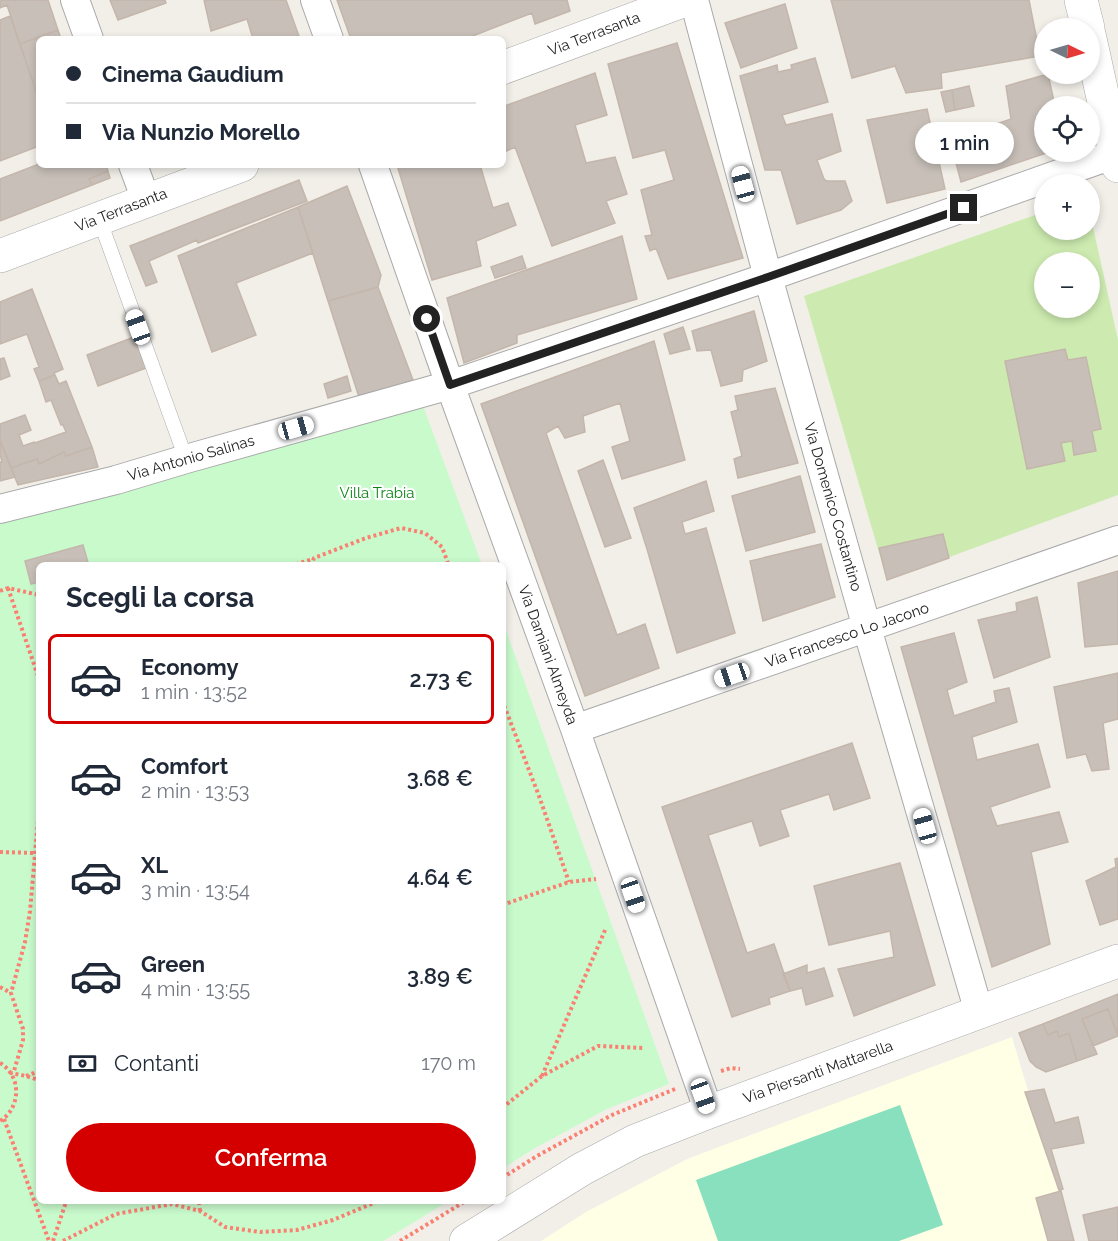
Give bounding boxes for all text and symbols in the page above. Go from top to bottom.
street label: Via Terrasanta [545,8,643,60]
north arrow [1034,18,1100,84]
map controls [1034,18,1100,318]
text: Cinema Gaudium [102,61,284,87]
button: locate [1034,96,1100,162]
text: Via Nunzio Morello [102,119,300,145]
callout: 1 min [914,121,1014,163]
text: 1 min [940,131,989,155]
car [730,164,756,204]
button: + [1034,174,1100,240]
street label: Via Terrasanta [72,184,170,236]
route end [950,194,977,221]
button: − [1034,252,1100,318]
route start [413,305,440,332]
car [123,307,153,347]
car [276,414,316,442]
street label: Via Domenico Costantino [800,420,866,594]
street label: Via Antonio Salinas [125,431,257,485]
park label: Villa Trabia [339,484,415,502]
text: Scegli la corsa [66,582,254,613]
street label: Via Damiani Almeyda [514,583,582,727]
street label: Via Francesco Lo Jacono [763,598,931,671]
icon: car [69,652,123,706]
text: Economy [141,654,239,680]
car [712,661,752,689]
text: 2.73 € [410,666,473,692]
text: 1 min · 13:52 [141,680,247,704]
icon: car [69,751,123,805]
text: Comfort [141,753,228,779]
text: 3.68 € [407,765,473,791]
text: 2 min · 13:53 [141,779,249,803]
car [911,806,939,846]
icon: car [69,850,123,904]
text: XL [141,852,168,878]
text: 4.64 € [407,864,473,890]
car [619,875,647,915]
text: 3 min · 13:54 [141,878,250,902]
icon: car [69,949,123,1003]
text: Green [141,951,205,977]
text: 3.89 € [407,963,473,989]
text: 4 min · 13:55 [141,977,250,1001]
street label: Via Piersanti Mattarella [741,1037,895,1107]
icon: cash [66,1047,99,1080]
text: Contanti [114,1050,199,1076]
text: 170 m [421,1051,476,1075]
car [688,1076,718,1116]
button: Conferma [66,1123,476,1192]

